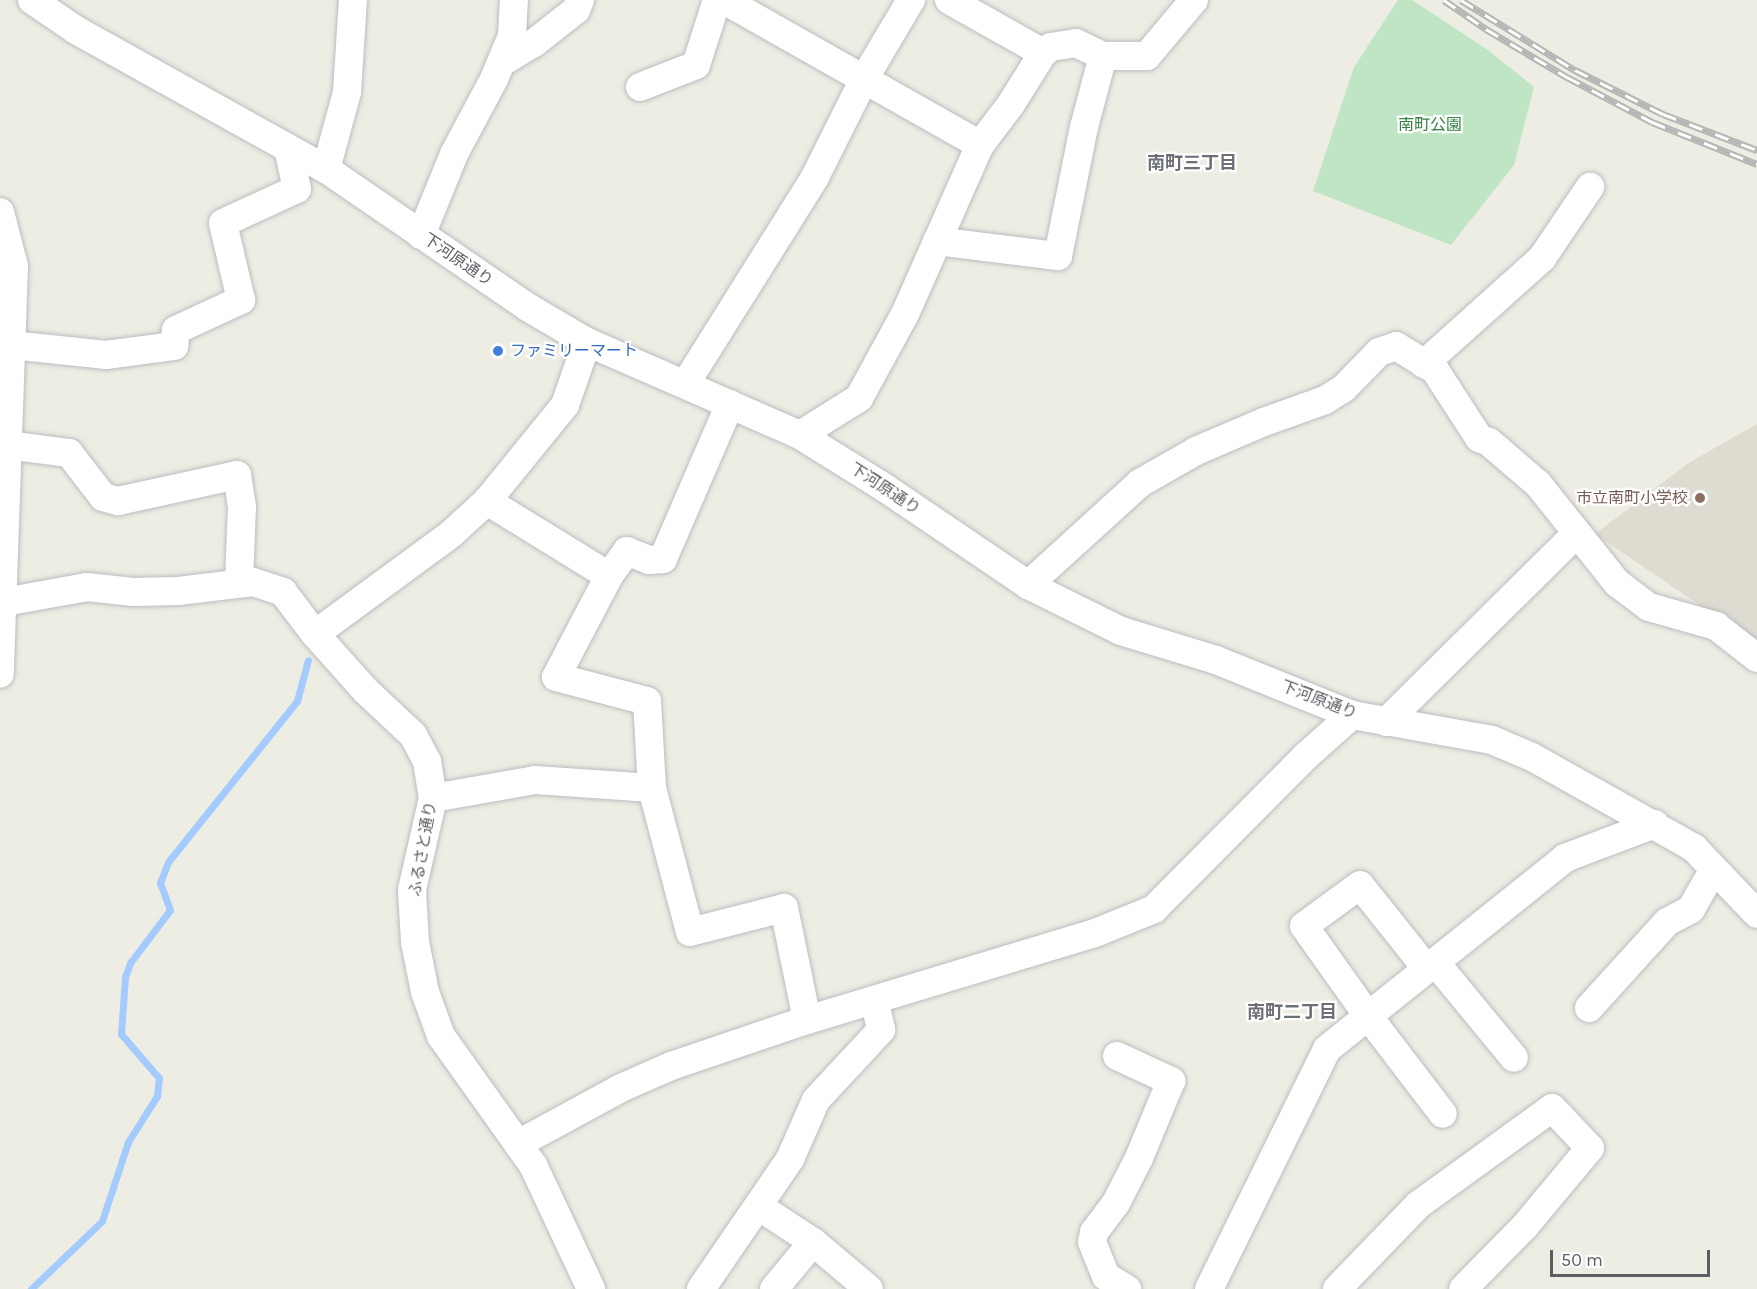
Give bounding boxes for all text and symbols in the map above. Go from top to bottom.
park label: 南町公園 [1398,115,1462,135]
district label: 南町三丁目 [1147,152,1237,174]
street label: 下河原通り [419,230,497,290]
place label: ファミリーマート [510,341,638,361]
marker: ファミリーマート [491,344,505,358]
street label: 下河原通り [846,459,924,519]
place label: 市立南町小学校 [1576,488,1688,508]
marker: 市立南町小学校 [1693,491,1707,505]
street label: 下河原通り [1278,677,1360,723]
street label: ふるさと通り [405,800,441,898]
district label: 南町二丁目 [1247,1001,1337,1023]
scale bar [1553,1238,1714,1276]
text: 50 m [1561,1249,1603,1271]

